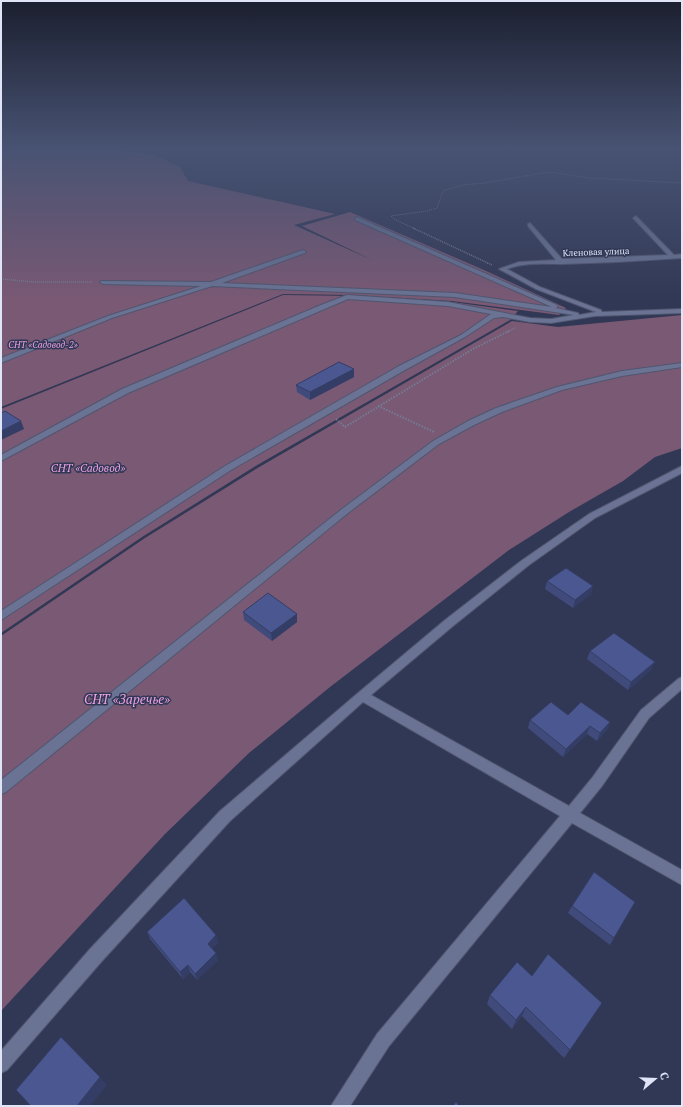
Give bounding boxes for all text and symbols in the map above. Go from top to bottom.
street label: Кленовая улица [562,245,630,259]
park label: СНТ «Садовод-2» [8,339,79,351]
park label: СНТ «Садовод» [51,461,125,475]
park label: СНТ «Заречье» [84,690,170,708]
north arrow [635,1059,675,1099]
text: С [657,1070,672,1081]

